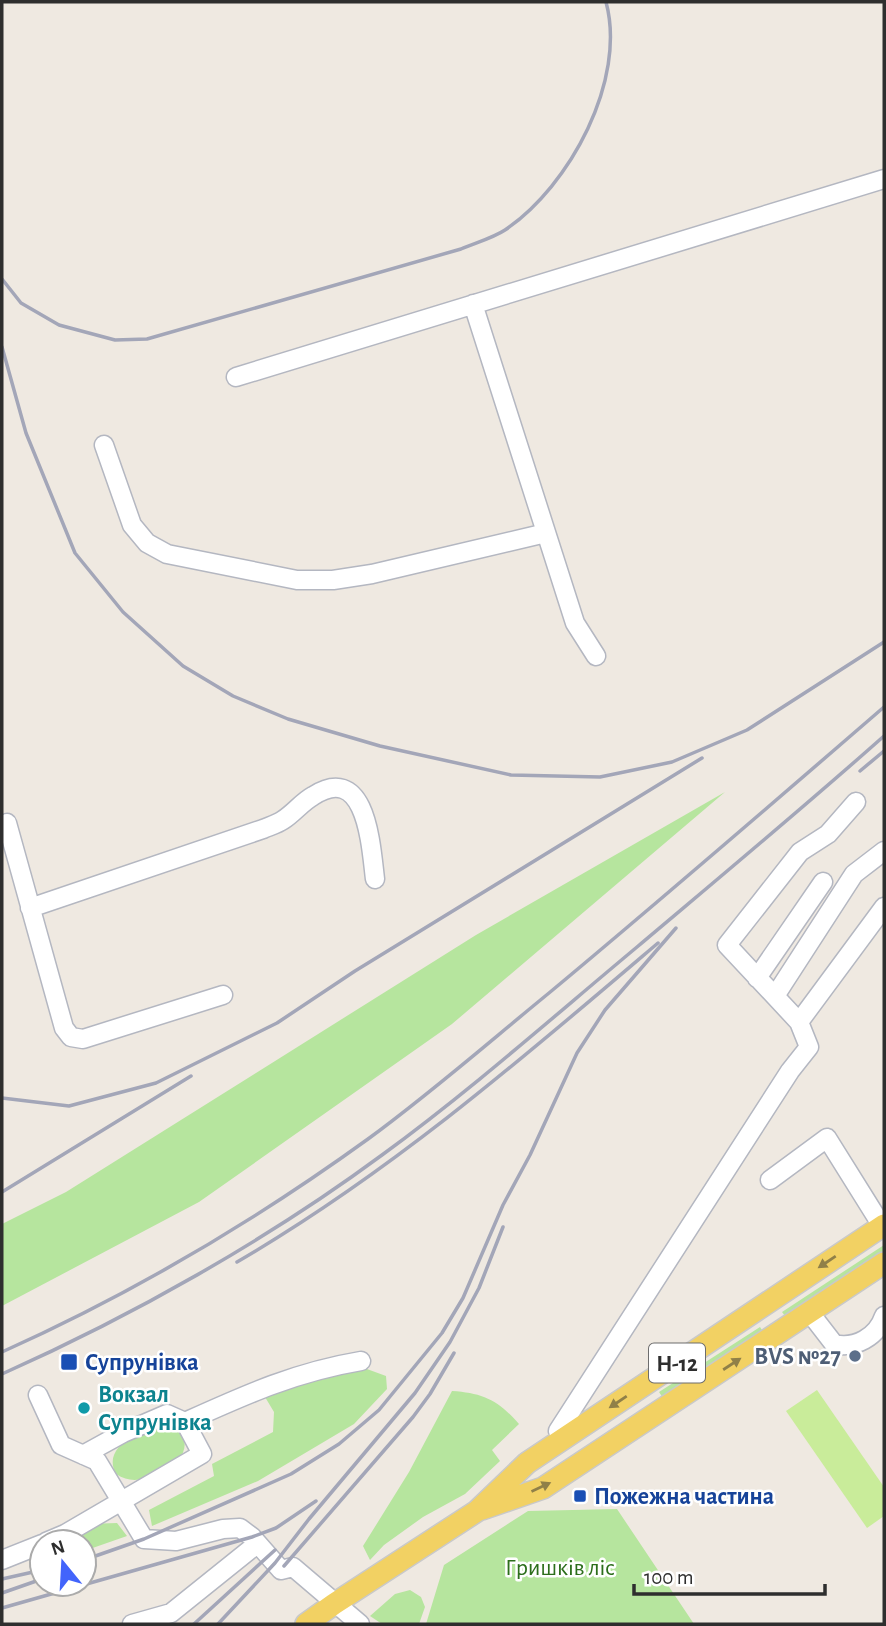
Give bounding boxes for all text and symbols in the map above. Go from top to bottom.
one-way arrow [818,1256,837,1269]
road number: Н-12 [649,1344,705,1382]
place label: BVS №27 [754,1345,841,1369]
marker: BVS №27 [847,1348,863,1364]
place label: Супрунівка [85,1351,199,1375]
marker: Супрунівка [59,1352,79,1372]
one-way arrow [723,1357,741,1371]
place label: Вокзал Супрунівка [98,1383,212,1435]
one-way arrow [608,1395,627,1408]
marker: Вокзал Супрунівка [76,1400,92,1416]
one-way arrow [531,1482,551,1493]
place label: Пожежна частина [594,1485,774,1509]
marker: Пожежна частина [572,1488,588,1504]
north arrow [28,1528,98,1598]
text: N [49,1537,67,1559]
scale bar [634,1552,825,1596]
park label: Гришків ліс [505,1556,615,1580]
text: 100 m [644,1567,694,1588]

